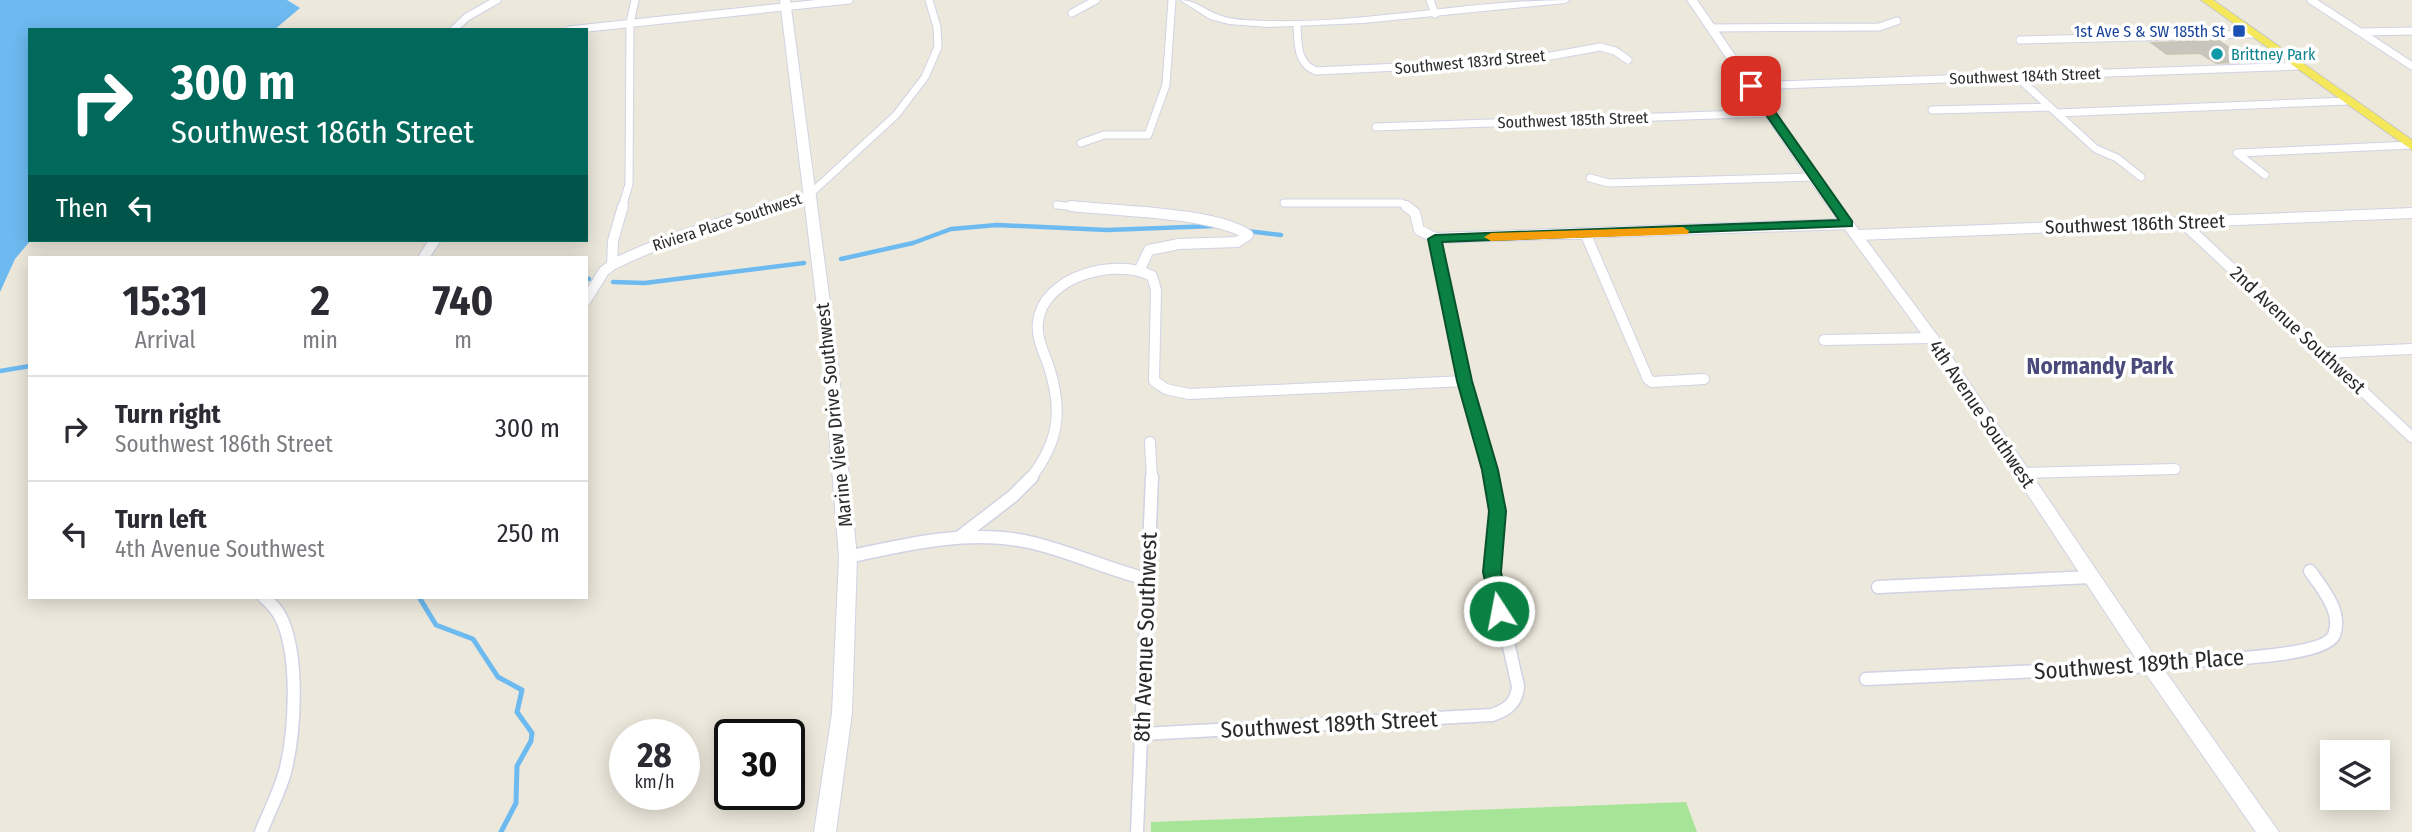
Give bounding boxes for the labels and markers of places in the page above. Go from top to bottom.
place label: 1st Ave S & SW 185th St [2074,22,2226,41]
marker: 1st Ave S & SW 185th St [2231,23,2247,39]
place label: Brittney Park [2231,45,2316,64]
marker: Brittney Park [2209,46,2225,62]
pin [1721,56,1781,116]

